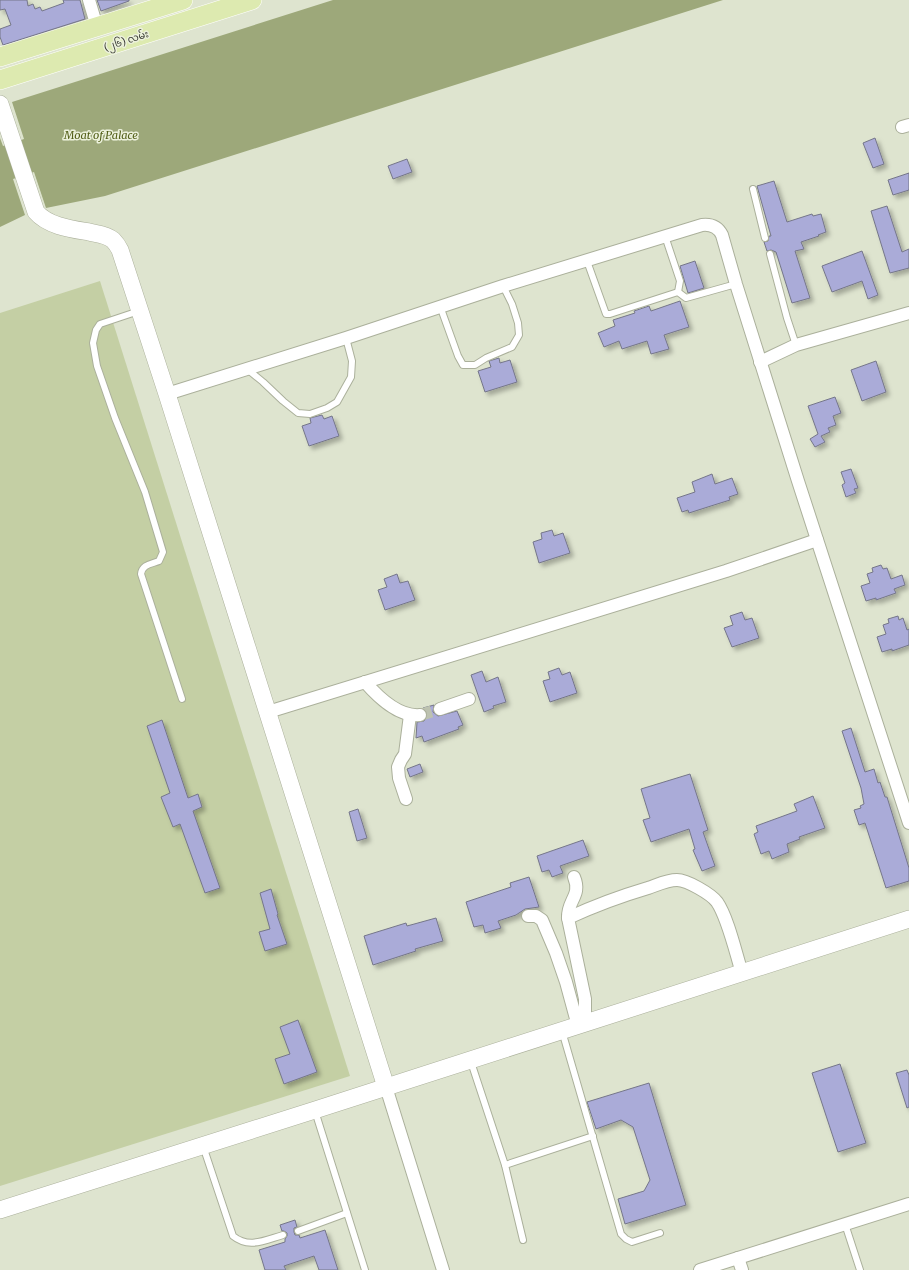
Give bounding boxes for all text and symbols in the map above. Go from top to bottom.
street label: (၂၆) လမ်း [102,26,151,56]
water label: Moat of Palace [63,128,138,142]

